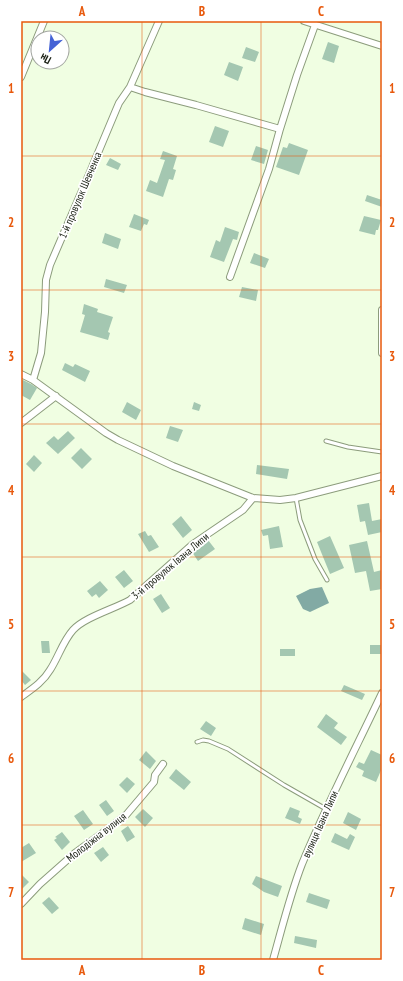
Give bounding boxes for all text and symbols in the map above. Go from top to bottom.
text: A [78,3,86,20]
text: B [199,3,205,20]
text: C [318,3,324,20]
north arrow [30,30,70,70]
text: Пн [37,50,53,68]
text: 1 [8,80,14,97]
text: 1 [389,80,395,97]
street label: 1-й провулок Шевченка [55,150,105,240]
text: 2 [8,214,14,231]
text: 2 [389,214,395,231]
text: 3 [8,348,14,365]
text: 3 [389,348,395,365]
text: 4 [8,482,15,499]
text: 4 [389,482,396,499]
street label: 3-й провулок Івана Липи [128,529,212,602]
text: 5 [8,616,14,633]
text: 5 [389,616,395,633]
text: 6 [8,750,14,767]
text: 6 [389,750,395,767]
street label: вулиця Івана Липи [299,788,341,860]
street label: Молодіжна вулиця [63,809,129,865]
text: 7 [8,884,14,901]
text: 7 [389,884,395,901]
text: A [78,962,86,979]
text: B [199,962,205,979]
text: C [318,962,324,979]

